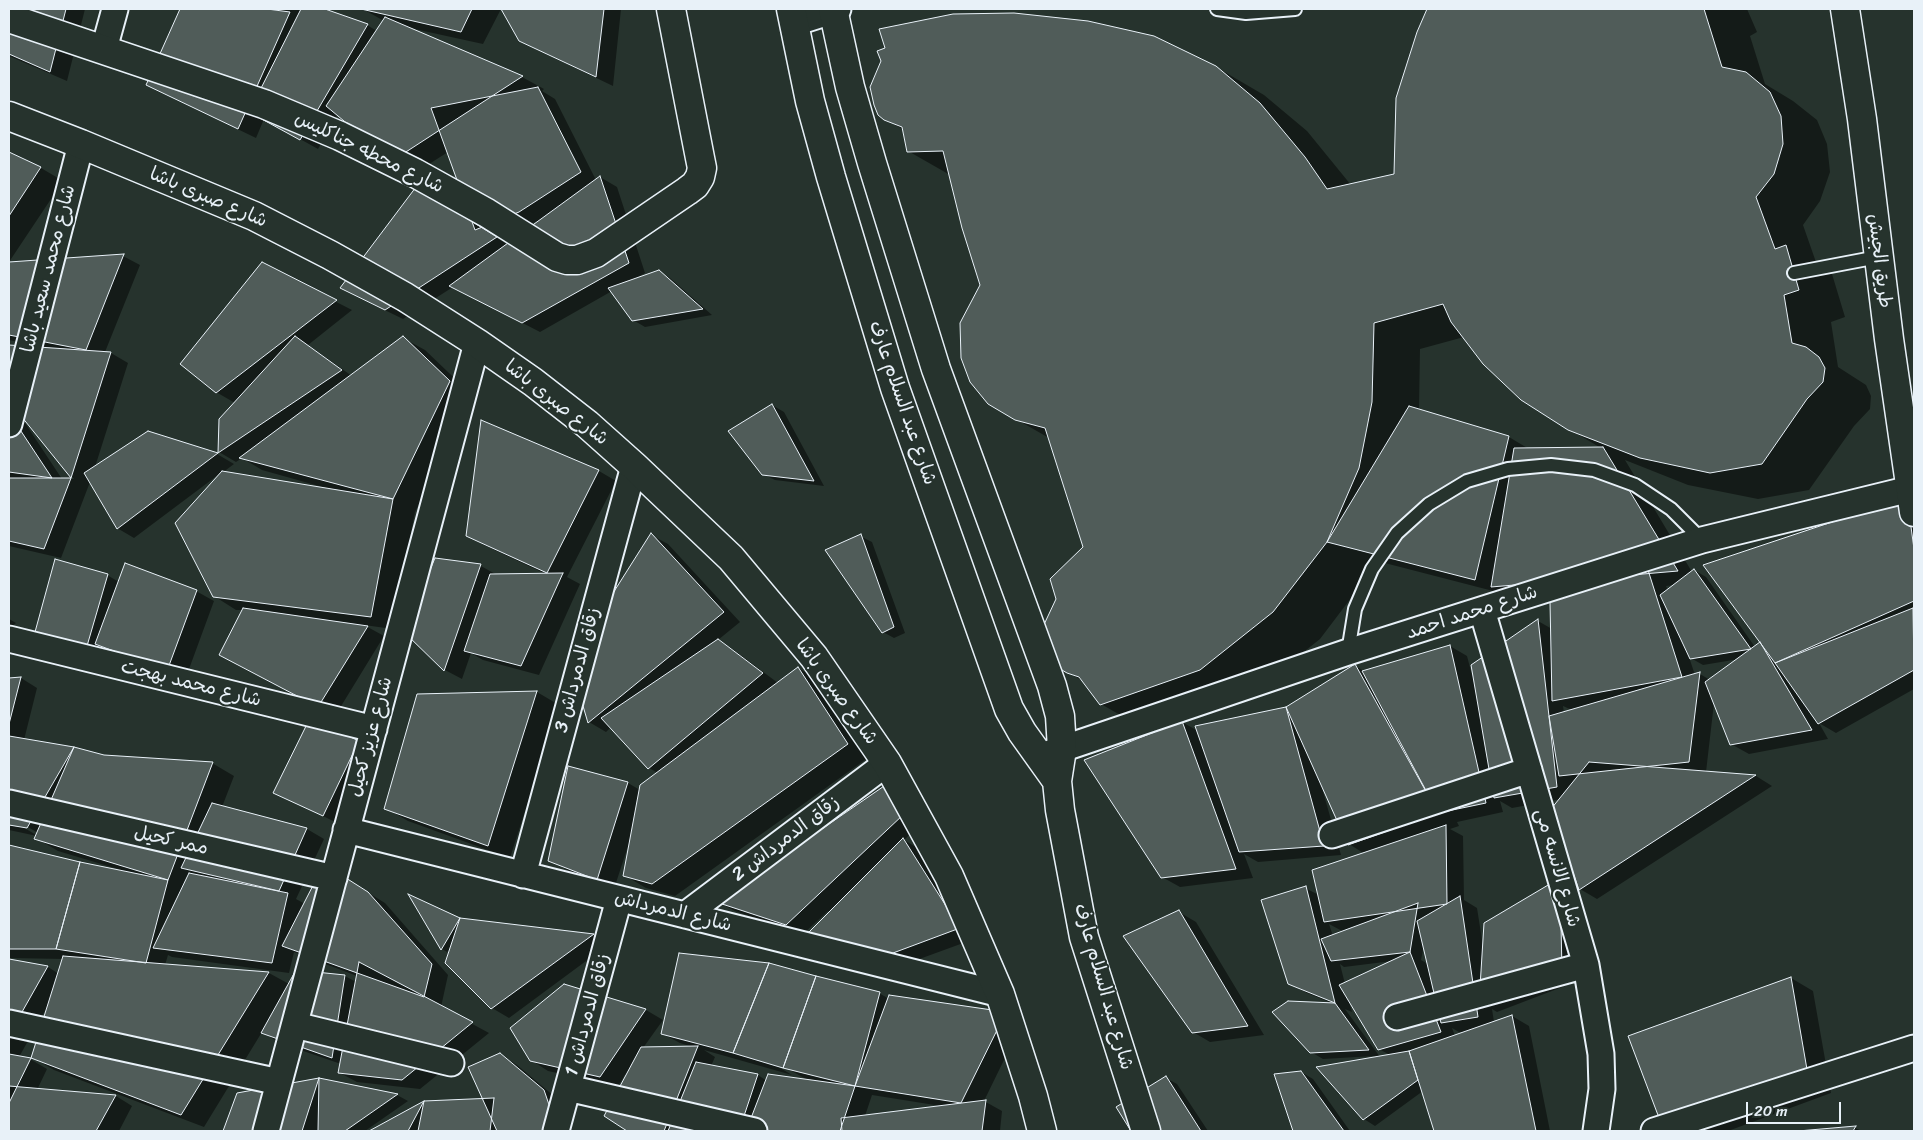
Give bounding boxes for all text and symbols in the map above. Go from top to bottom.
street label: شارع محطه جناكليس [291,107,447,199]
street label: شارع صبرى باشا [146,163,270,233]
street label: شارع محمد سعيد باشا [17,183,81,355]
street label: طريق الجيش [1862,213,1896,309]
street label: شارع عبد السلام عارف [863,318,941,488]
street label: شارع صبرى باشا [499,355,613,451]
street label: شارع محمد احمد [1403,581,1541,645]
street label: زقاق الدمرداش 3 [550,605,606,735]
street label: شارع صبرى باشا [790,634,882,750]
street label: شارع محمد بهجت [119,656,263,712]
street label: شارع عزيز كحيل [344,674,398,800]
street label: زقاق الدمرداش 2 [728,791,844,887]
street label: شارع الانسه مى [1529,806,1585,930]
street label: ممر كحيل [132,821,210,861]
street label: شارع الدمرداش [612,886,734,938]
street label: شارع عبد السلام عارف [1068,901,1138,1073]
street label: زقاق الدمرداش 1 [561,951,615,1079]
scale bar [1748,1092,1843,1124]
text: 20 m [1754,1098,1788,1124]

